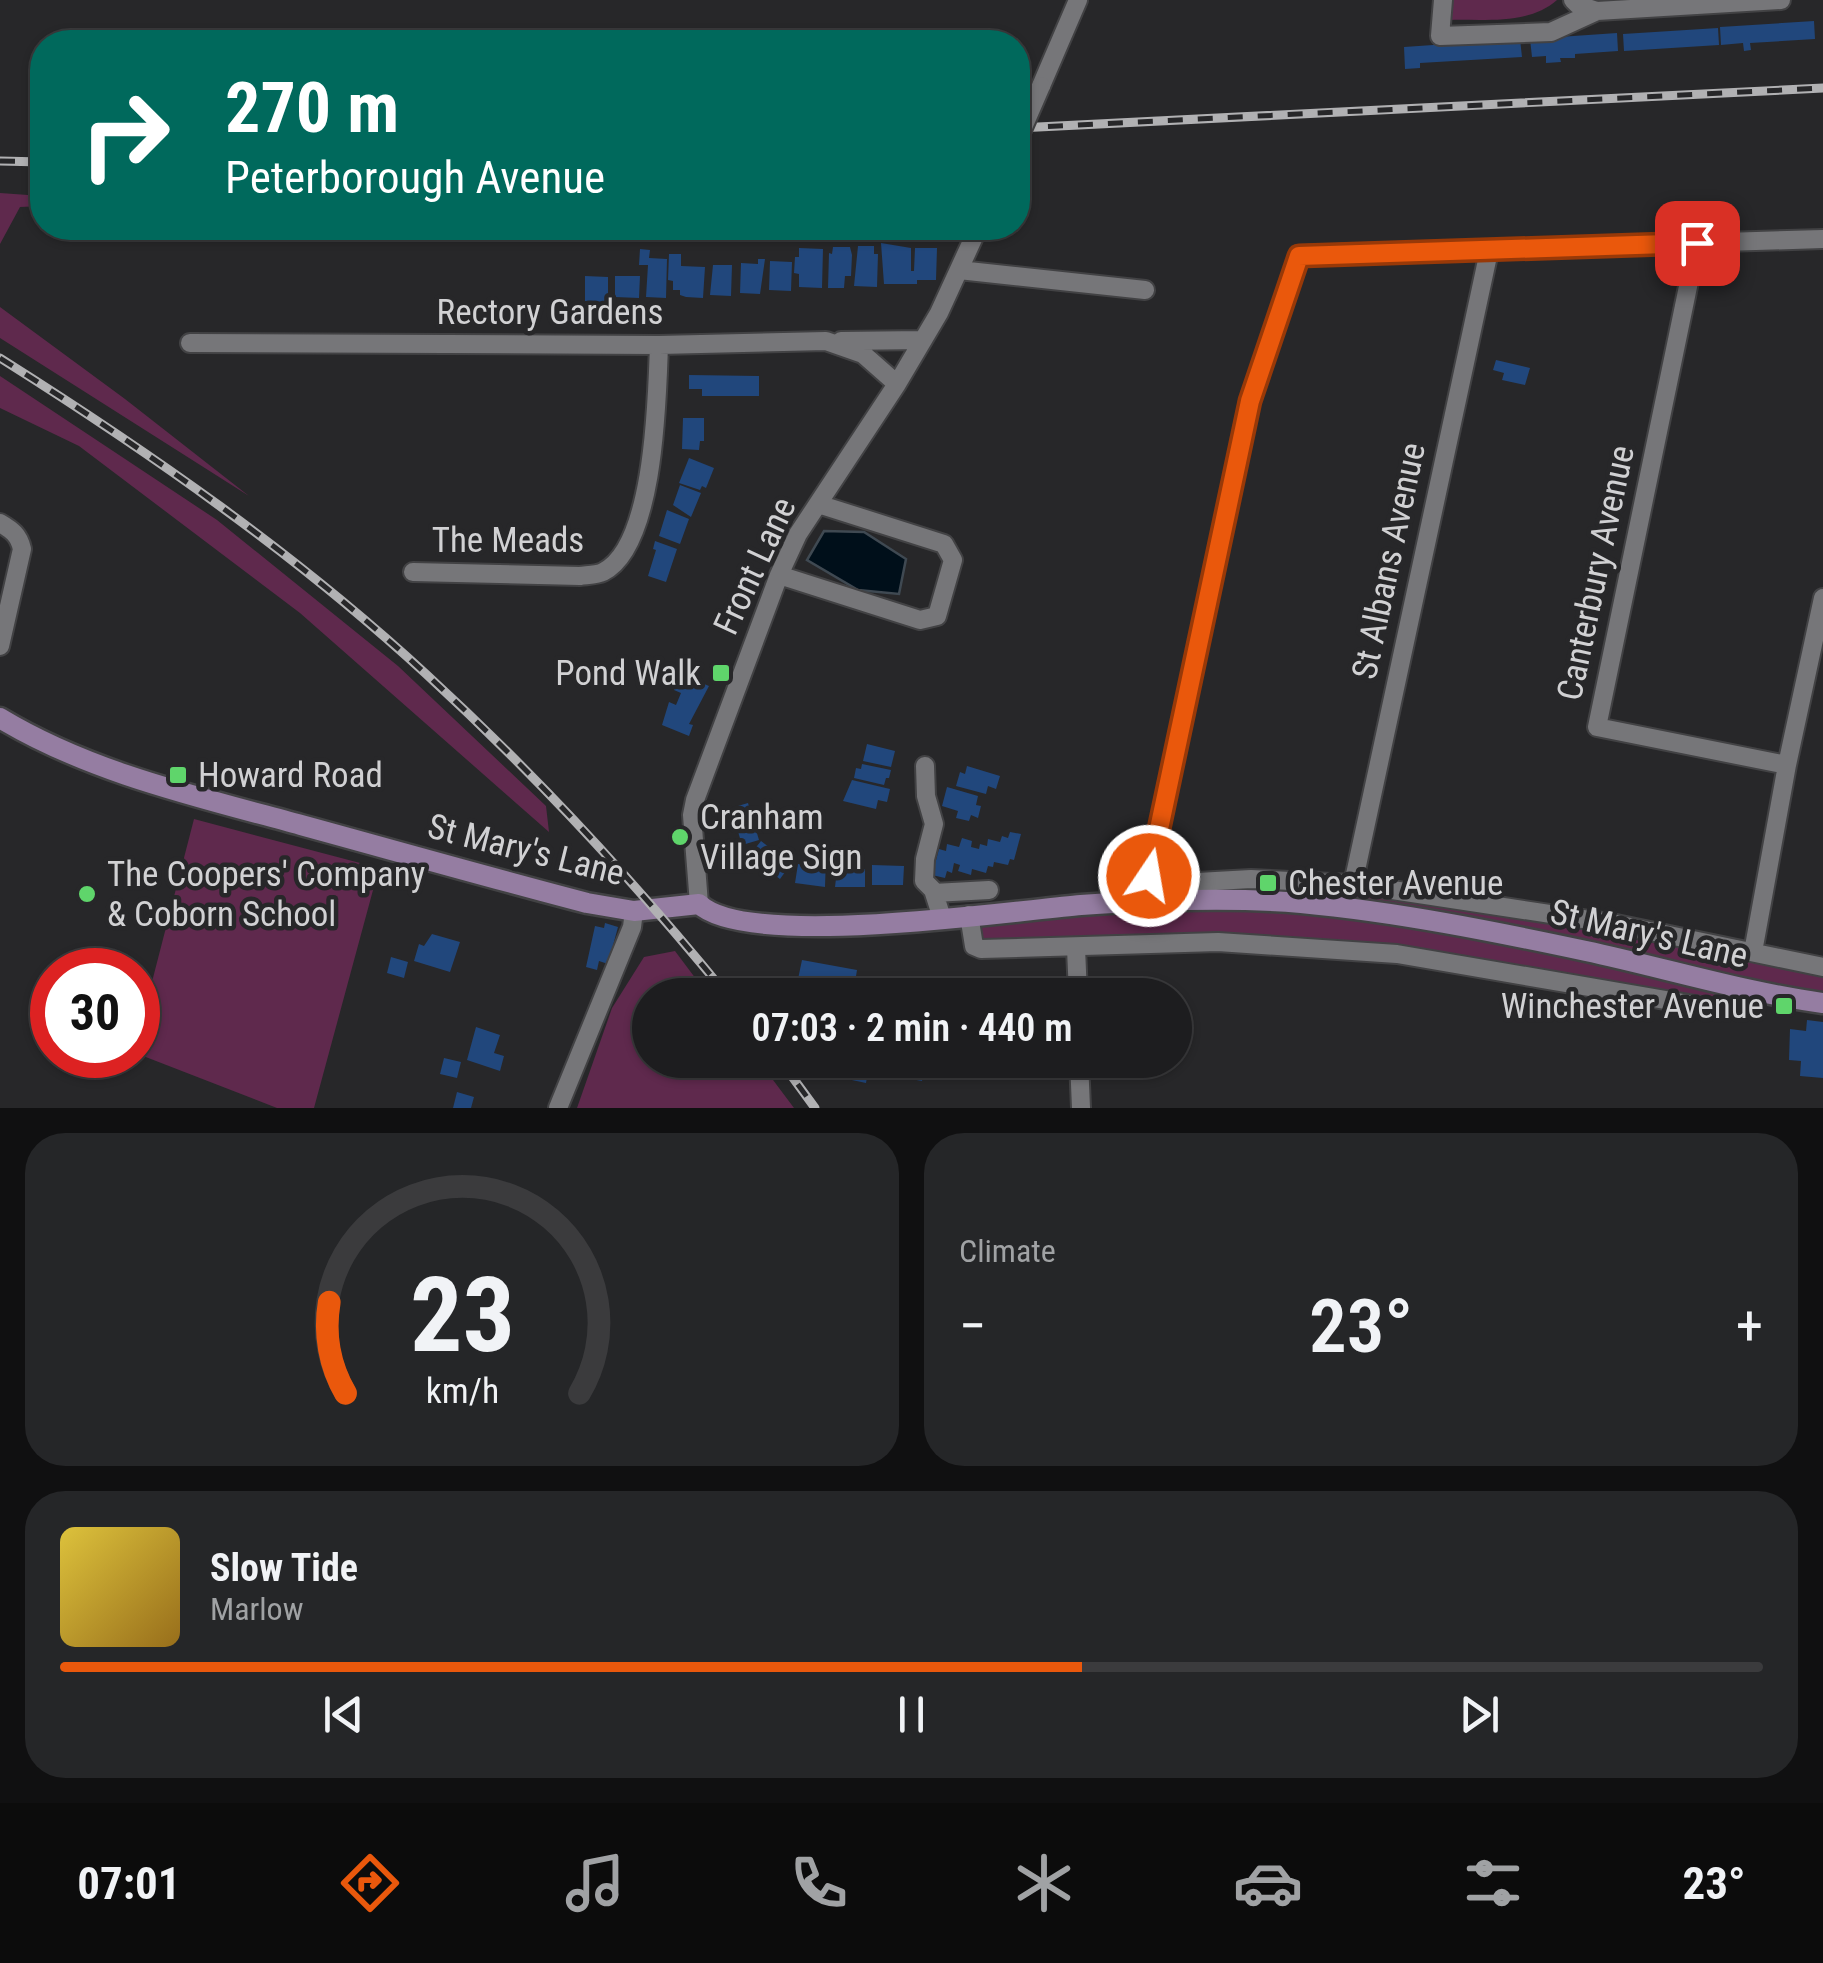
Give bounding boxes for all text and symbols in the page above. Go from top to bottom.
text: 270 m [225,67,399,149]
icon: right [60,70,190,200]
text: Peterborough Avenue [225,151,605,204]
pin [1655,201,1740,286]
icon: arrive [1670,216,1725,271]
street label: Rectory Gardens [437,292,663,333]
street label: St Albans Avenue [1344,439,1434,683]
street label: Canterbury Avenue [1549,442,1643,704]
street label: Front Lane [705,491,805,641]
street label: The Meads [432,520,584,561]
place label: Pond Walk [555,653,701,694]
marker: Pond Walk [710,662,732,684]
place label: Howard Road [198,755,383,796]
marker: Howard Road [167,764,189,786]
place label: Cranham Village Sign [700,797,863,878]
street label: St Mary's Lane [423,806,629,894]
position arrow [1097,824,1201,928]
marker: Cranham Village Sign [669,826,691,848]
place label: The Coopers' Company & Coborn School [107,854,425,935]
place label: Chester Avenue [1288,863,1503,904]
marker: Chester Avenue [1257,872,1279,894]
marker: The Coopers' Company & Coborn School [76,883,98,905]
street label: St Mary's Lane [1546,891,1752,977]
speed limit sign: 30 [30,948,160,1078]
place label: Winchester Avenue [1501,986,1764,1027]
marker: Winchester Avenue [1773,995,1795,1017]
text: 07:03 · 2 min · 440 m [752,1006,1072,1050]
text: Climate [959,1232,1056,1270]
text: 23 [409,1255,515,1376]
text: 23° [1309,1282,1413,1370]
text: − [959,1294,987,1358]
text: + [1736,1294,1763,1358]
text: km/h [425,1370,499,1412]
text: Slow Tide [210,1546,358,1590]
text: Marlow [210,1590,303,1628]
icon: previous [316,1687,371,1742]
icon: pause [884,1687,939,1742]
icon: next [1452,1687,1507,1742]
icon: directions [335,1848,405,1918]
icon: music [560,1848,630,1918]
icon: phone [784,1848,854,1918]
icon: climate [1009,1848,1079,1918]
icon: car [1233,1848,1303,1918]
icon: filters [1458,1848,1528,1918]
text: 07:01 [77,1857,181,1910]
text: 23° [1683,1857,1746,1910]

